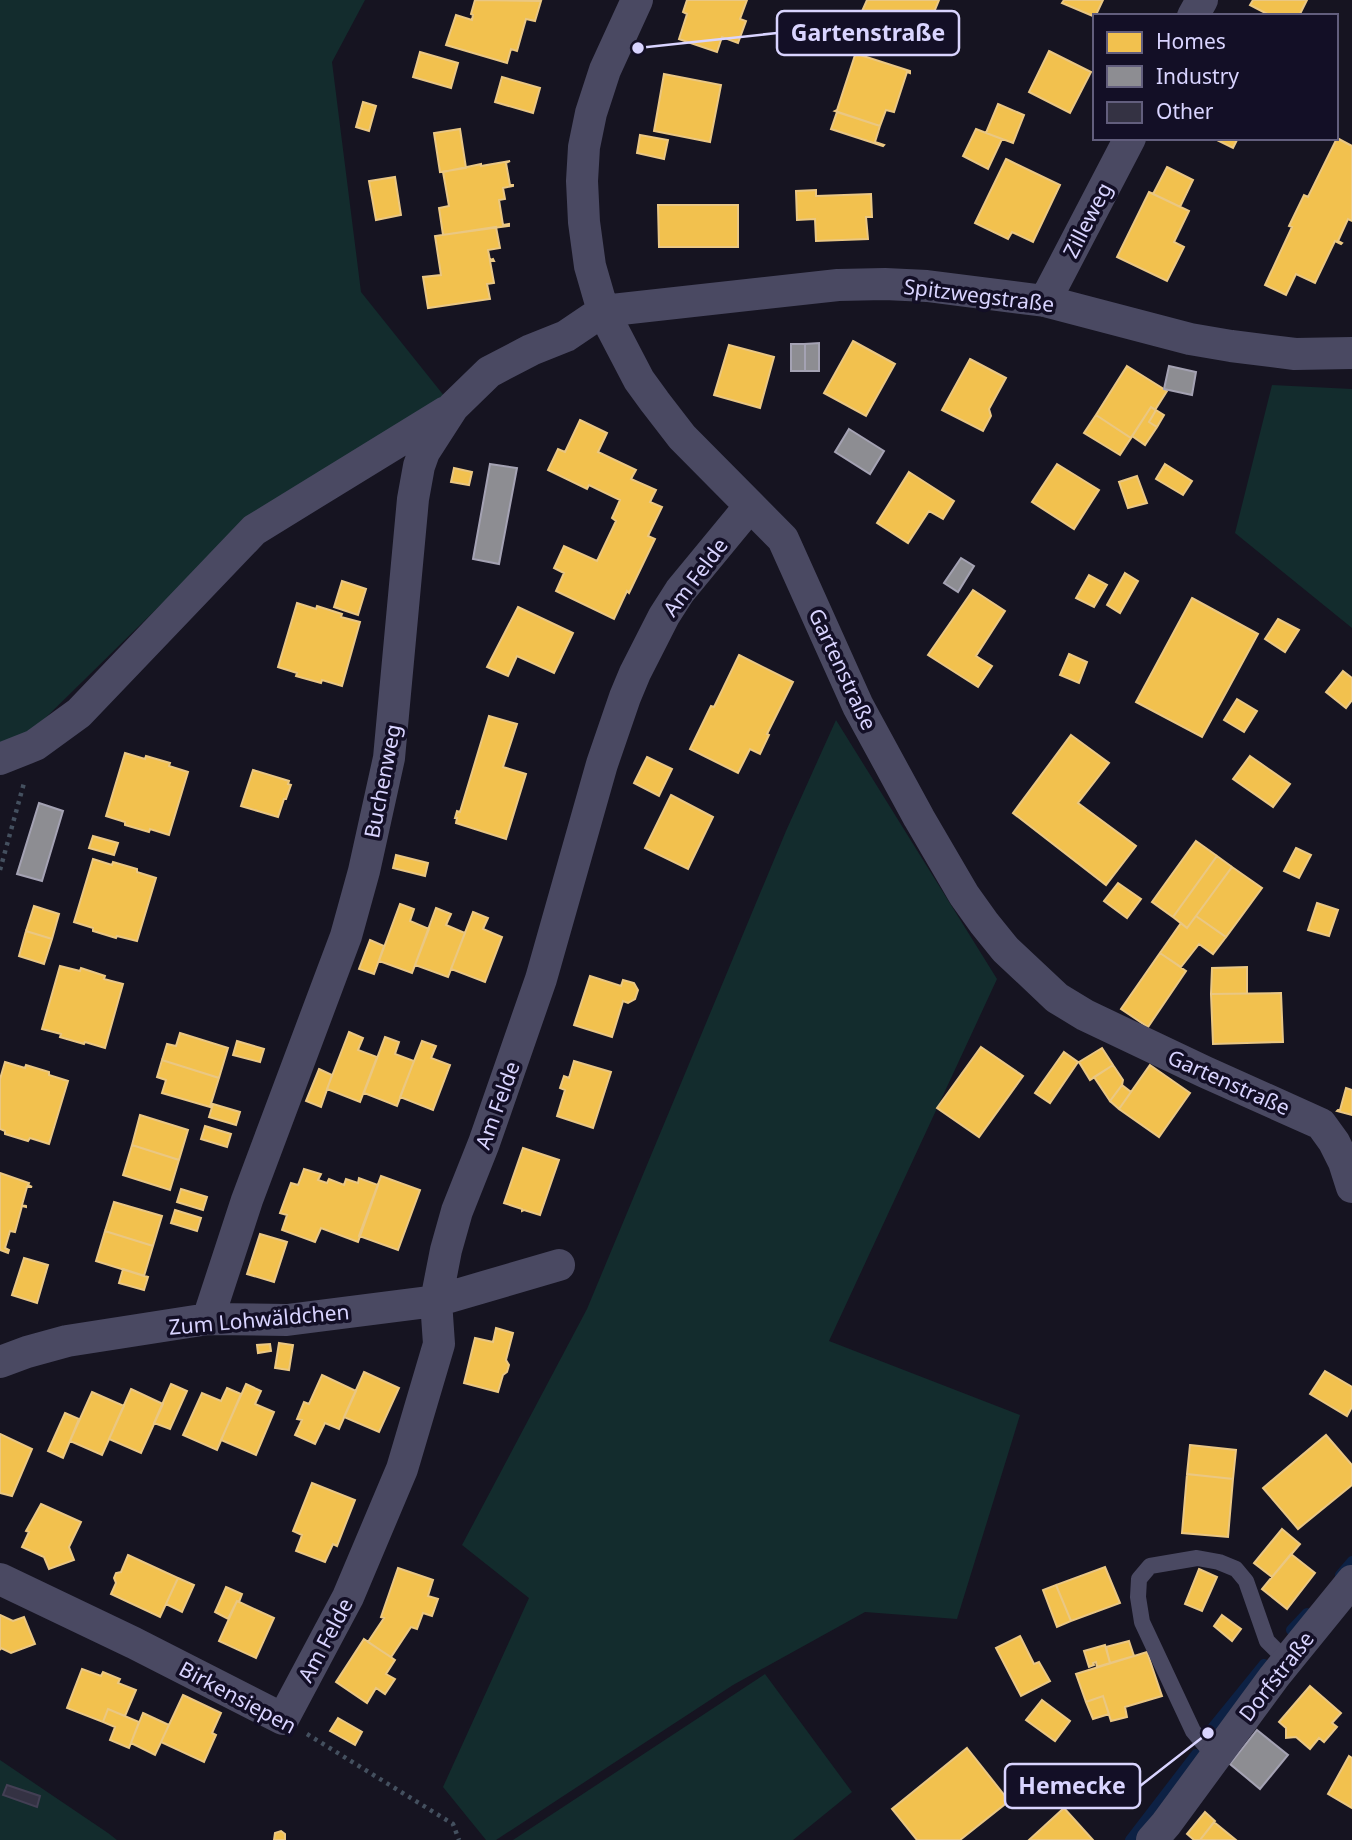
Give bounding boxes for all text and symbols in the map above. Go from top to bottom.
callout: Gartenstraße [777,11,959,55]
legend [1093,14,1338,140]
text: Gartenstraße [791,16,945,48]
text: Homes [1156,27,1226,55]
text: Industry [1156,62,1239,90]
text: Other [1156,97,1214,125]
street label: Zilleweg [1056,178,1118,262]
street label: Spitzwegstraße [902,272,1056,318]
street label: Am Felde [656,532,734,622]
street label: Gartenstraße [803,604,883,734]
street label: Buchenweg [357,722,407,840]
street label: Gartenstraße [1164,1043,1294,1121]
street label: Am Felde [468,1057,526,1153]
street label: Zum Lohwäldchen [167,1297,351,1341]
street label: Am Felde [291,1593,359,1687]
street label: Dorfstraße [1232,1625,1320,1727]
street label: Birkensiepen [175,1654,301,1740]
callout: Hemecke [1005,1764,1140,1808]
text: Hemecke [1018,1769,1126,1801]

